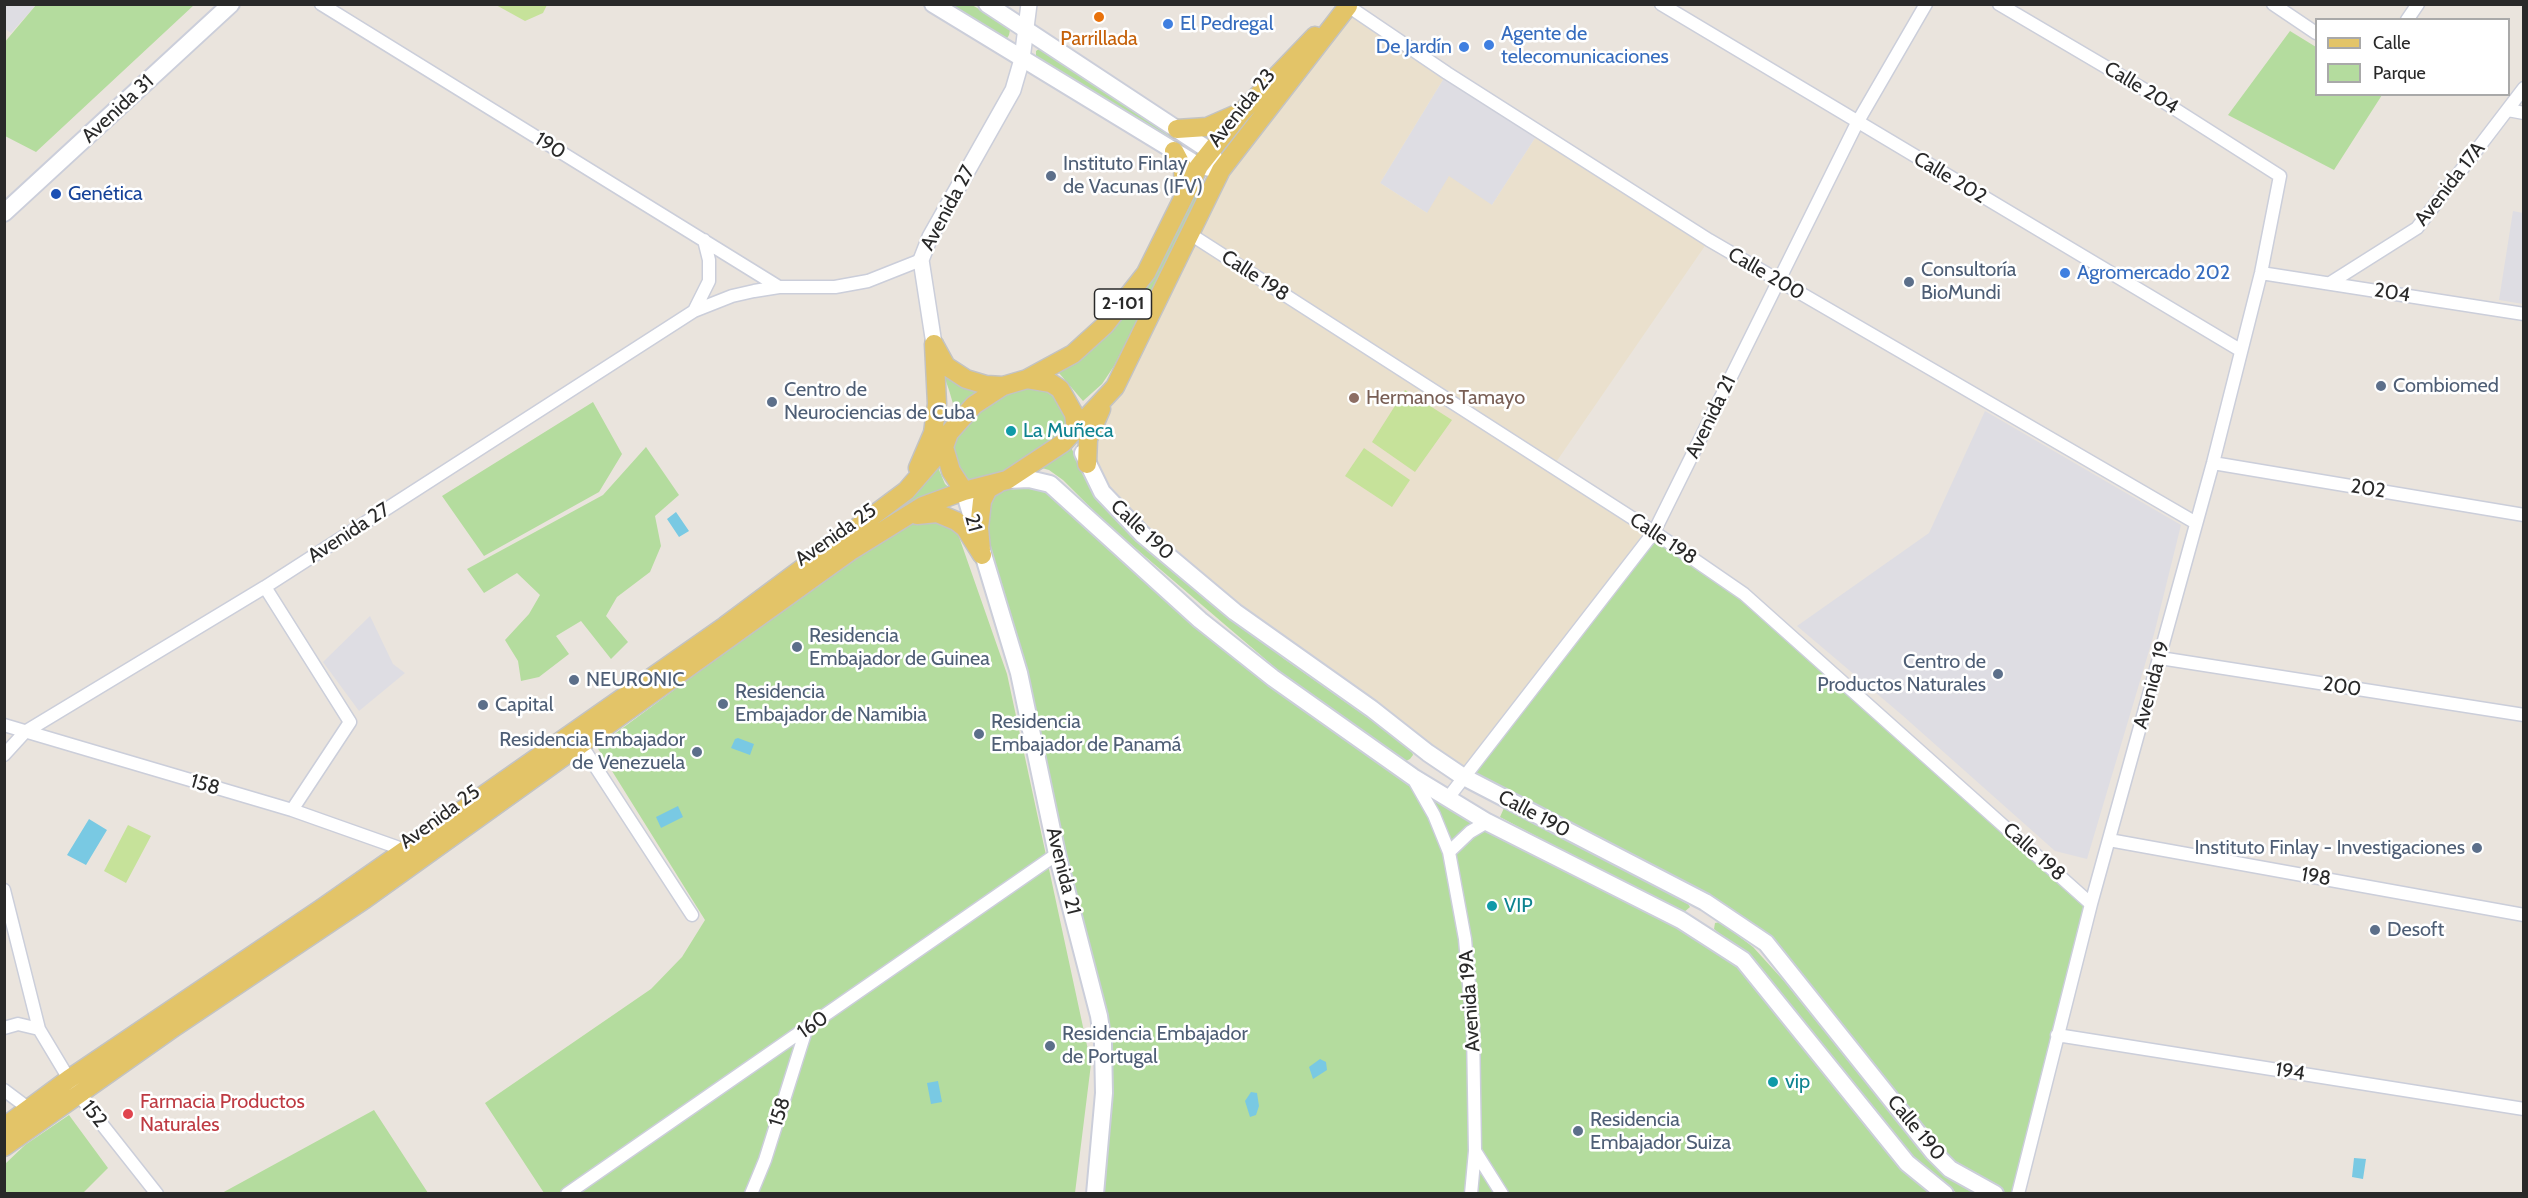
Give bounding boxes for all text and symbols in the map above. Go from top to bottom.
marker: Parrillada [1092,10,1106,24]
place label: El Pedregal [1180,12,1273,36]
marker: El Pedregal [1161,17,1175,31]
legend [2315,18,2510,96]
place label: Agente de telecomunicaciones [1501,22,1669,69]
place label: Parrillada [1060,27,1138,51]
text: Calle [2373,32,2410,54]
place label: De Jardín [1376,35,1452,59]
marker: Agente de telecomunicaciones [1482,38,1496,52]
marker: De Jardín [1457,40,1471,54]
street label: Calle 204 [2100,57,2182,119]
text: Parque [2373,62,2426,84]
street label: Avenida 23 [1203,64,1281,152]
street label: Avenida 31 [77,70,159,148]
street label: 190 [530,127,570,165]
street label: Avenida 17A [2410,137,2490,231]
street label: Calle 202 [1909,147,1991,209]
place label: Instituto Finlay de Vacunas (IFV) [1063,152,1203,199]
street label: Avenida 27 [916,161,980,255]
marker: Instituto Finlay de Vacunas (IFV) [1044,169,1058,183]
place label: Genética [68,182,143,206]
marker: Genética [49,187,63,201]
street label: Calle 200 [1723,243,1809,305]
street label: Calle 198 [1217,245,1293,307]
place label: Consultoría BioMundi [1921,258,2016,305]
place label: Agromercado 202 [2077,261,2230,285]
marker: Agromercado 202 [2058,266,2072,280]
marker: Consultoría BioMundi [1902,275,1916,289]
street label: 204 [2372,278,2412,308]
road number: 2-101 [1094,289,1152,319]
street label: Avenida 21 [1681,372,1741,462]
place label: Combiomed [2393,374,2499,398]
place label: Centro de Neurociencias de Cuba [784,378,975,425]
marker: Combiomed [2374,379,2388,393]
place label: Hermanos Tamayo [1366,386,1525,410]
marker: Hermanos Tamayo [1347,391,1361,405]
marker: Centro de Neurociencias de Cuba [765,395,779,409]
place label: La Muñeca [1023,419,1114,443]
marker: La Muñeca [1004,424,1018,438]
street label: 202 [2349,474,2387,504]
street label: Calle 190 [1105,495,1179,565]
street label: Avenida 27 [304,498,394,568]
street label: Avenida 25 [791,498,881,572]
street label: Calle 198 [1625,508,1701,570]
street label: 21 [959,512,987,534]
place label: Residencia Embajador de Guinea [809,624,990,671]
street label: Avenida 19 [2129,638,2175,732]
marker: Residencia Embajador de Guinea [790,640,804,654]
place label: Centro de Productos Naturales [1817,650,1986,697]
marker: Centro de Productos Naturales [1991,667,2005,681]
place label: NEURONIC [586,668,685,692]
street label: 200 [2321,672,2363,702]
marker: NEURONIC [567,673,581,687]
place label: Residencia Embajador de Namibia [735,680,927,727]
place label: Capital [495,693,553,717]
marker: Residencia Embajador de Namibia [716,697,730,711]
marker: Capital [476,698,490,712]
place label: Residencia Embajador de Panamá [991,710,1181,757]
marker: Residencia Embajador de Panamá [972,727,986,741]
place label: Residencia Embajador de Venezuela [499,728,685,775]
marker: Residencia Embajador de Venezuela [690,745,704,759]
street label: 158 [188,769,222,801]
street label: Avenida 25 [395,780,485,854]
street label: Calle 190 [1494,785,1574,843]
street label: Calle 198 [1998,818,2070,886]
street label: Avenida 21 [1041,825,1085,917]
place label: Instituto Finlay - Investigaciones [2194,836,2465,860]
marker: Instituto Finlay - Investigaciones [2470,841,2484,855]
street label: 198 [2299,863,2333,891]
place label: VIP [1504,894,1533,918]
marker: VIP [1485,899,1499,913]
place label: Desoft [2387,918,2444,942]
marker: Desoft [2368,923,2382,937]
street label: Avenida 19A [1454,949,1486,1053]
street label: 160 [793,1006,833,1044]
place label: Residencia Embajador de Portugal [1062,1022,1248,1069]
marker: Residencia Embajador de Portugal [1043,1039,1057,1053]
street label: 194 [2274,1058,2306,1086]
place label: vip [1785,1070,1810,1094]
marker: vip [1766,1075,1780,1089]
place label: Farmacia Productos Naturales [140,1090,305,1137]
street label: Calle 190 [1882,1090,1950,1166]
street label: 158 [764,1094,796,1130]
street label: 152 [76,1096,112,1132]
marker: Farmacia Productos Naturales [121,1107,135,1121]
place label: Residencia Embajador Suiza [1590,1108,1731,1155]
marker: Residencia Embajador Suiza [1571,1124,1585,1138]

